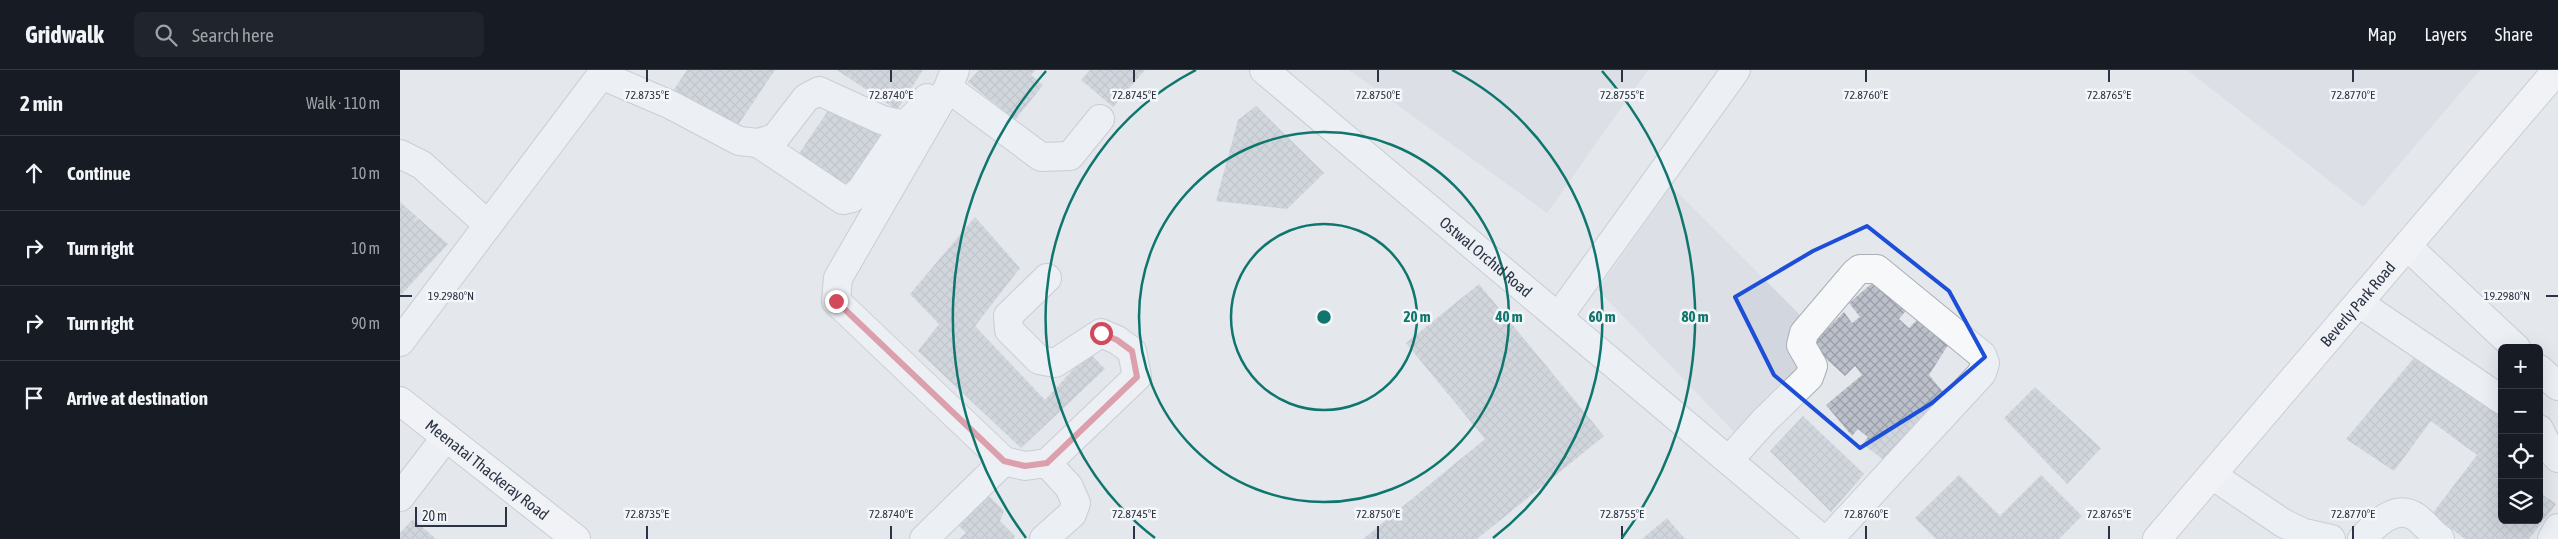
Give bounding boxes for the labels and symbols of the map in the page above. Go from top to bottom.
text: 72.8735°E [625,88,669,102]
text: 72.8740°E [869,88,913,102]
text: 72.8745°E [1112,88,1156,102]
text: 72.8750°E [1356,88,1400,102]
text: 72.8755°E [1600,88,1644,102]
text: 72.8760°E [1844,88,1888,102]
text: 72.8765°E [2087,88,2131,102]
text: 72.8770°E [2331,88,2375,102]
street label: Ostwal Orchid Road [1436,213,1536,300]
street label: Beverly Park Road [2316,258,2399,350]
text: 19.2980°N [428,289,474,303]
text: 19.2980°N [2484,289,2530,303]
route end [825,290,848,313]
centre of rings [1315,308,1333,326]
text: 20 m [1404,308,1431,325]
text: 40 m [1495,308,1523,325]
text: 60 m [1589,308,1616,325]
text: 80 m [1682,308,1709,325]
route start [1090,322,1113,345]
street label: Meenatai Thackeray Road [422,416,553,523]
scale bar [415,504,508,527]
text: 72.8735°E [625,507,669,521]
text: 72.8740°E [869,507,913,521]
text: 72.8745°E [1112,507,1156,521]
text: 72.8750°E [1356,507,1400,521]
text: 72.8755°E [1600,507,1644,521]
text: 72.8760°E [1844,507,1888,521]
text: 72.8765°E [2087,507,2131,521]
text: 72.8770°E [2331,507,2375,521]

